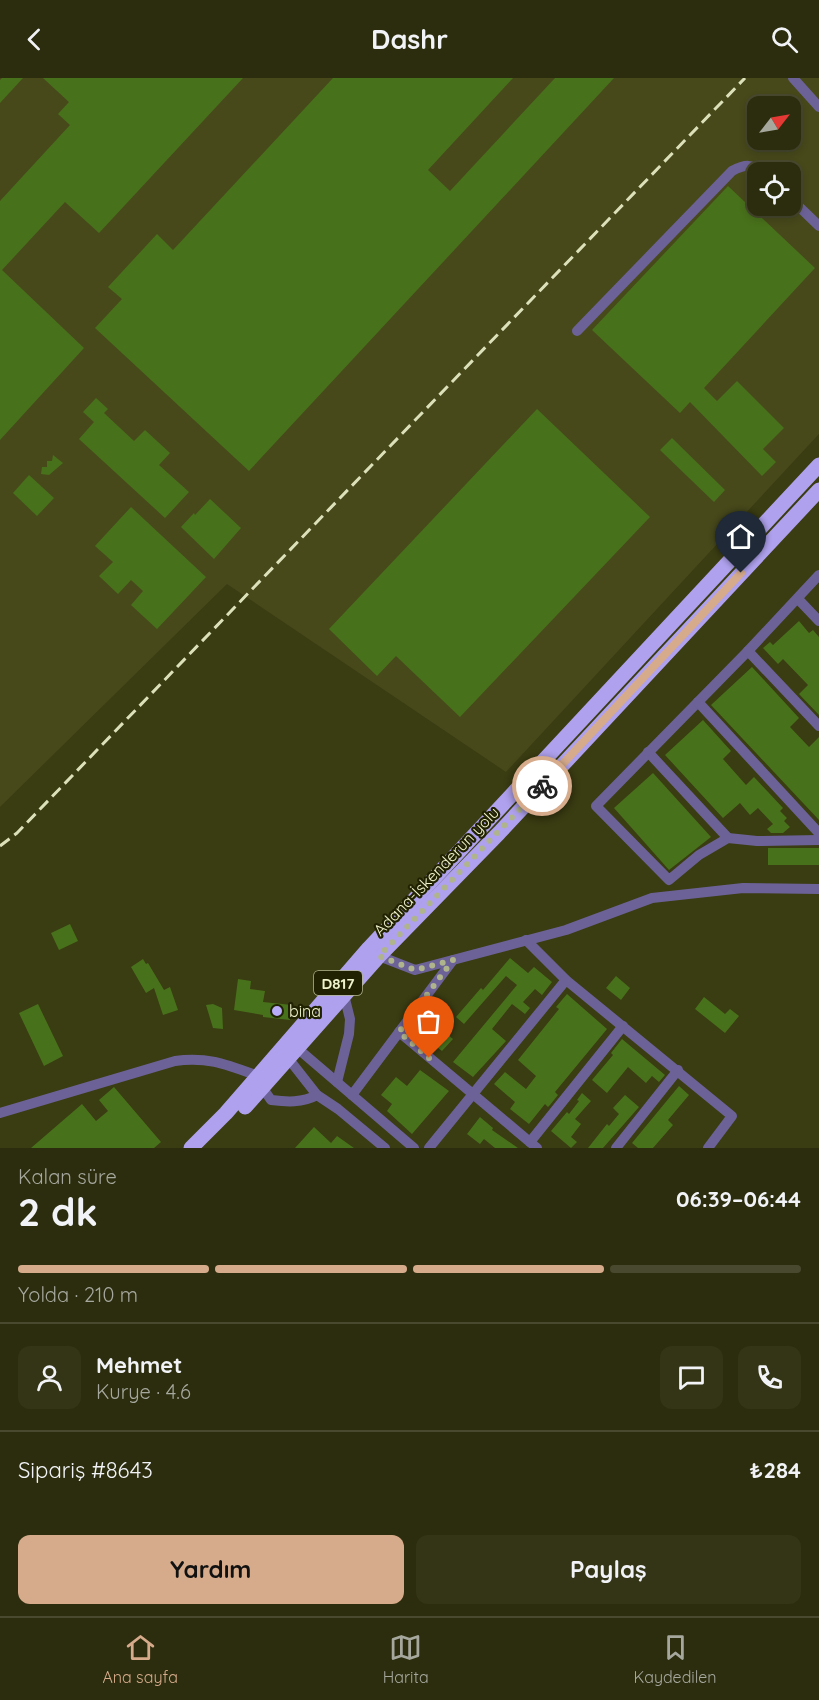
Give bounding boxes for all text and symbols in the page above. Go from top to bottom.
text: Dashr [371,22,448,56]
icon: back [18,23,51,56]
icon: search [768,23,801,56]
north arrow [747,96,801,150]
map controls [747,96,801,216]
button: locate [747,162,801,216]
pin [715,511,766,573]
icon: home [724,520,757,553]
courier [512,756,572,816]
icon: bike [526,770,559,803]
street label: Adana-İskenderun yolu [369,802,503,940]
road number: D817 [314,971,362,995]
pin [403,996,454,1058]
place label: bina [289,1001,321,1021]
marker: bina [270,1004,284,1018]
icon: bag [412,1005,445,1038]
text: Kalan süre [18,1164,117,1189]
text: 06:39–06:44 [676,1185,801,1213]
text: 2 dk [18,1187,98,1236]
text: Yolda · 210 m [18,1282,138,1307]
button: person [18,1346,81,1409]
button: chat [660,1346,723,1409]
button: phone [738,1346,801,1409]
text: Mehmet [96,1351,182,1379]
text: Kurye · 4.6 [96,1379,191,1404]
text: Sipariş #8643 [18,1456,153,1484]
text: ₺284 [750,1456,801,1484]
button: Yardım [18,1535,404,1604]
button: Paylaş [416,1535,801,1604]
tab: Ana sayfa [102,1631,178,1687]
tab: Harita [383,1631,429,1687]
tab: Kaydedilen [633,1631,717,1687]

